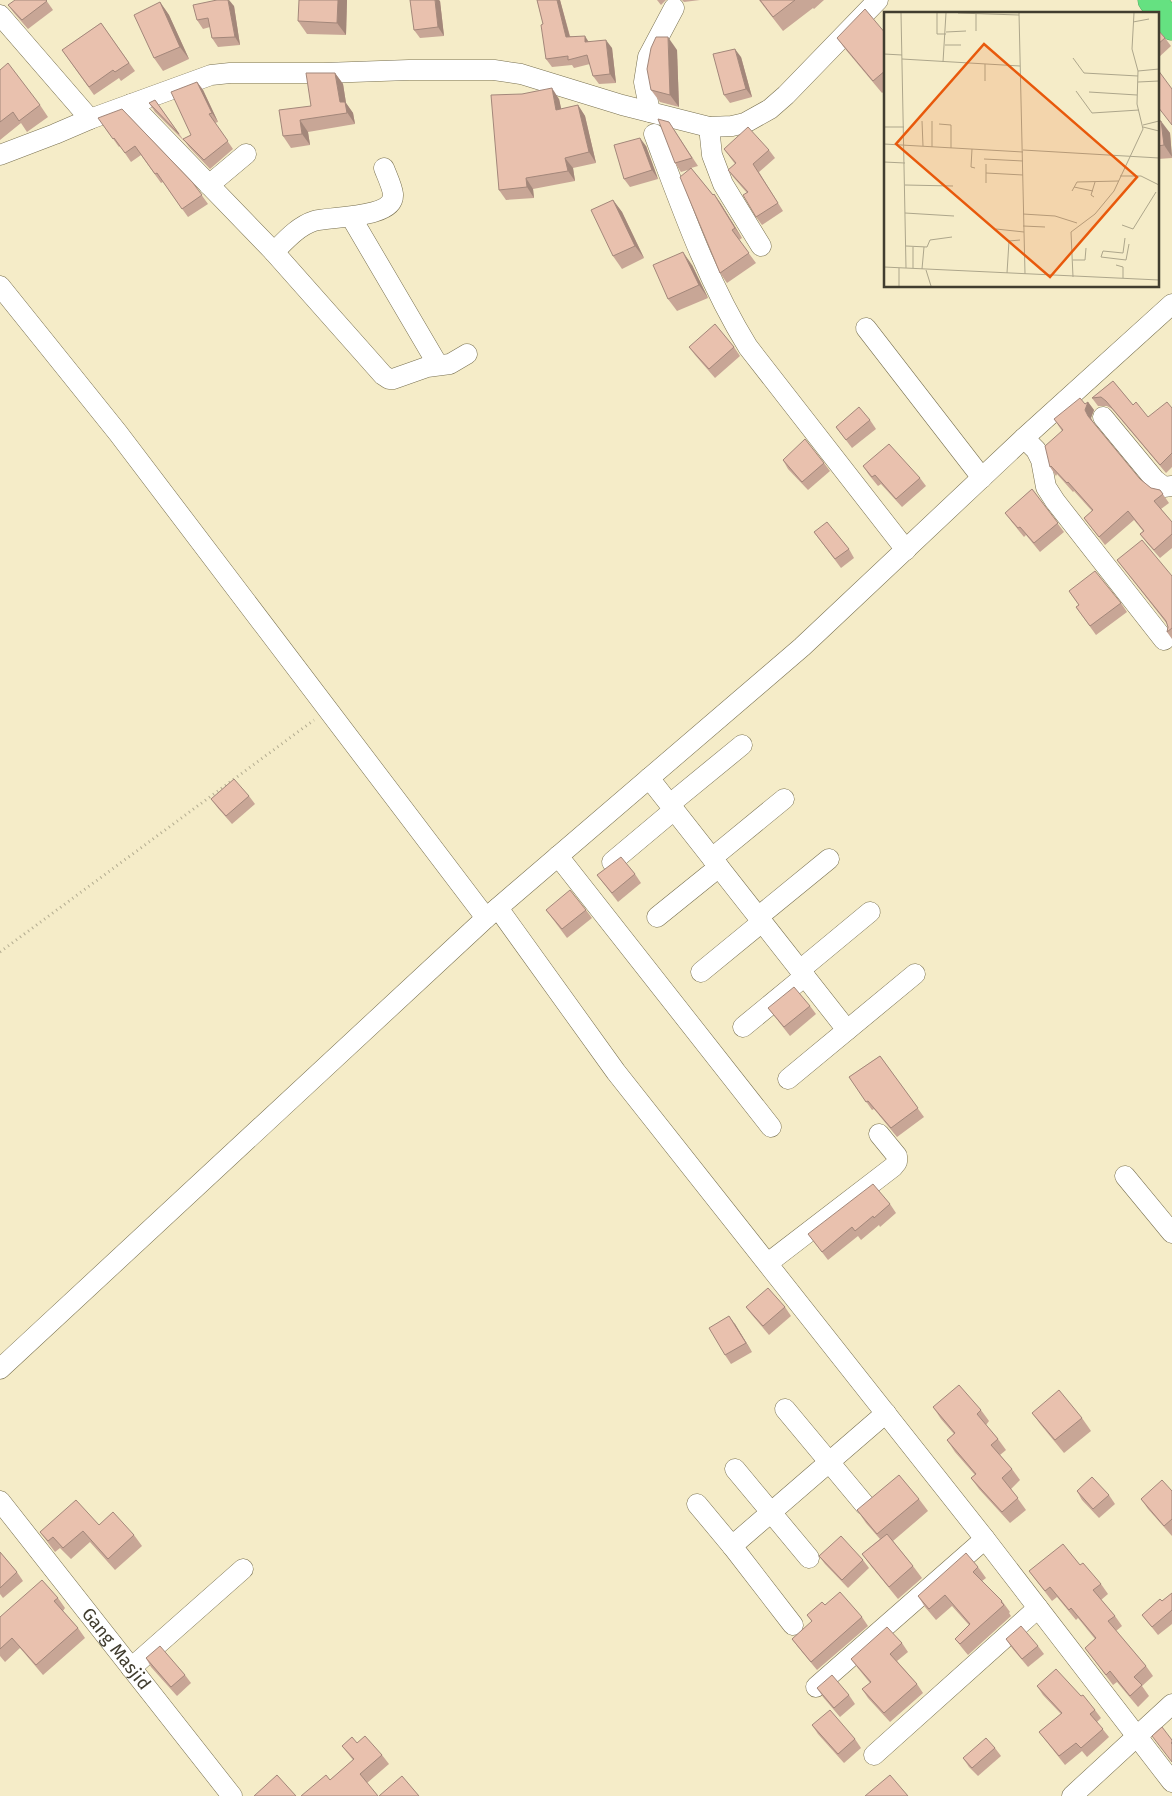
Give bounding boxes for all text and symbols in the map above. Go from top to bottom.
inset map [884,12,1160,288]
street label: Gang Masjid [77,1603,155,1694]

